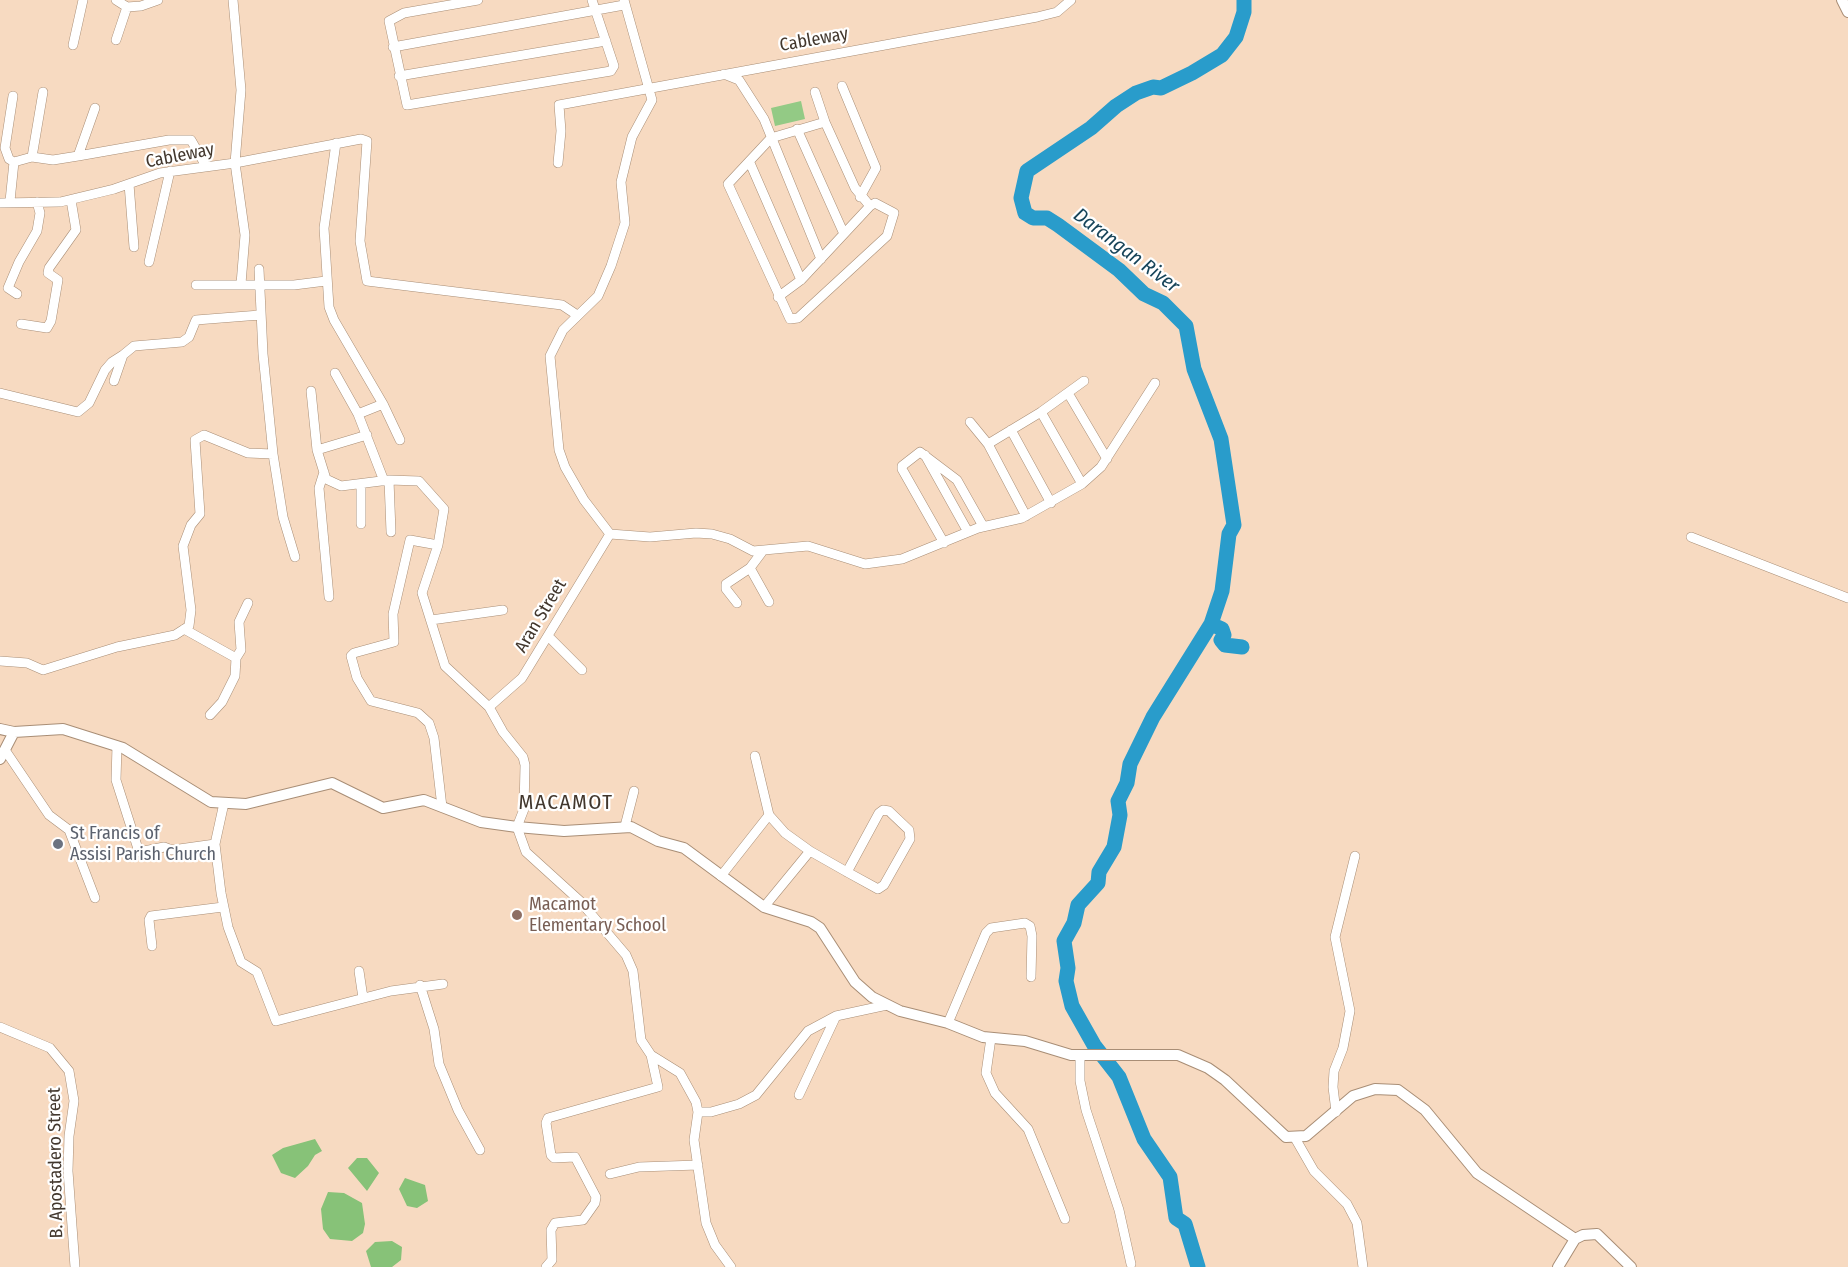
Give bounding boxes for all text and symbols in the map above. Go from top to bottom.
street label: Cableway [778,23,850,57]
street label: Cableway [144,139,216,173]
water label: Darangan River [1068,203,1184,299]
street label: Aran Street [511,575,571,657]
district label: MACAMOT [519,790,613,816]
place label: St Francis of Assisi Parish Church [70,823,216,866]
marker: St Francis of Assisi Parish Church [51,837,65,851]
place label: Macamot Elementary School [529,894,666,936]
marker: Macamot Elementary School [510,908,524,922]
street label: B. Apostadero Street [44,1087,68,1239]

